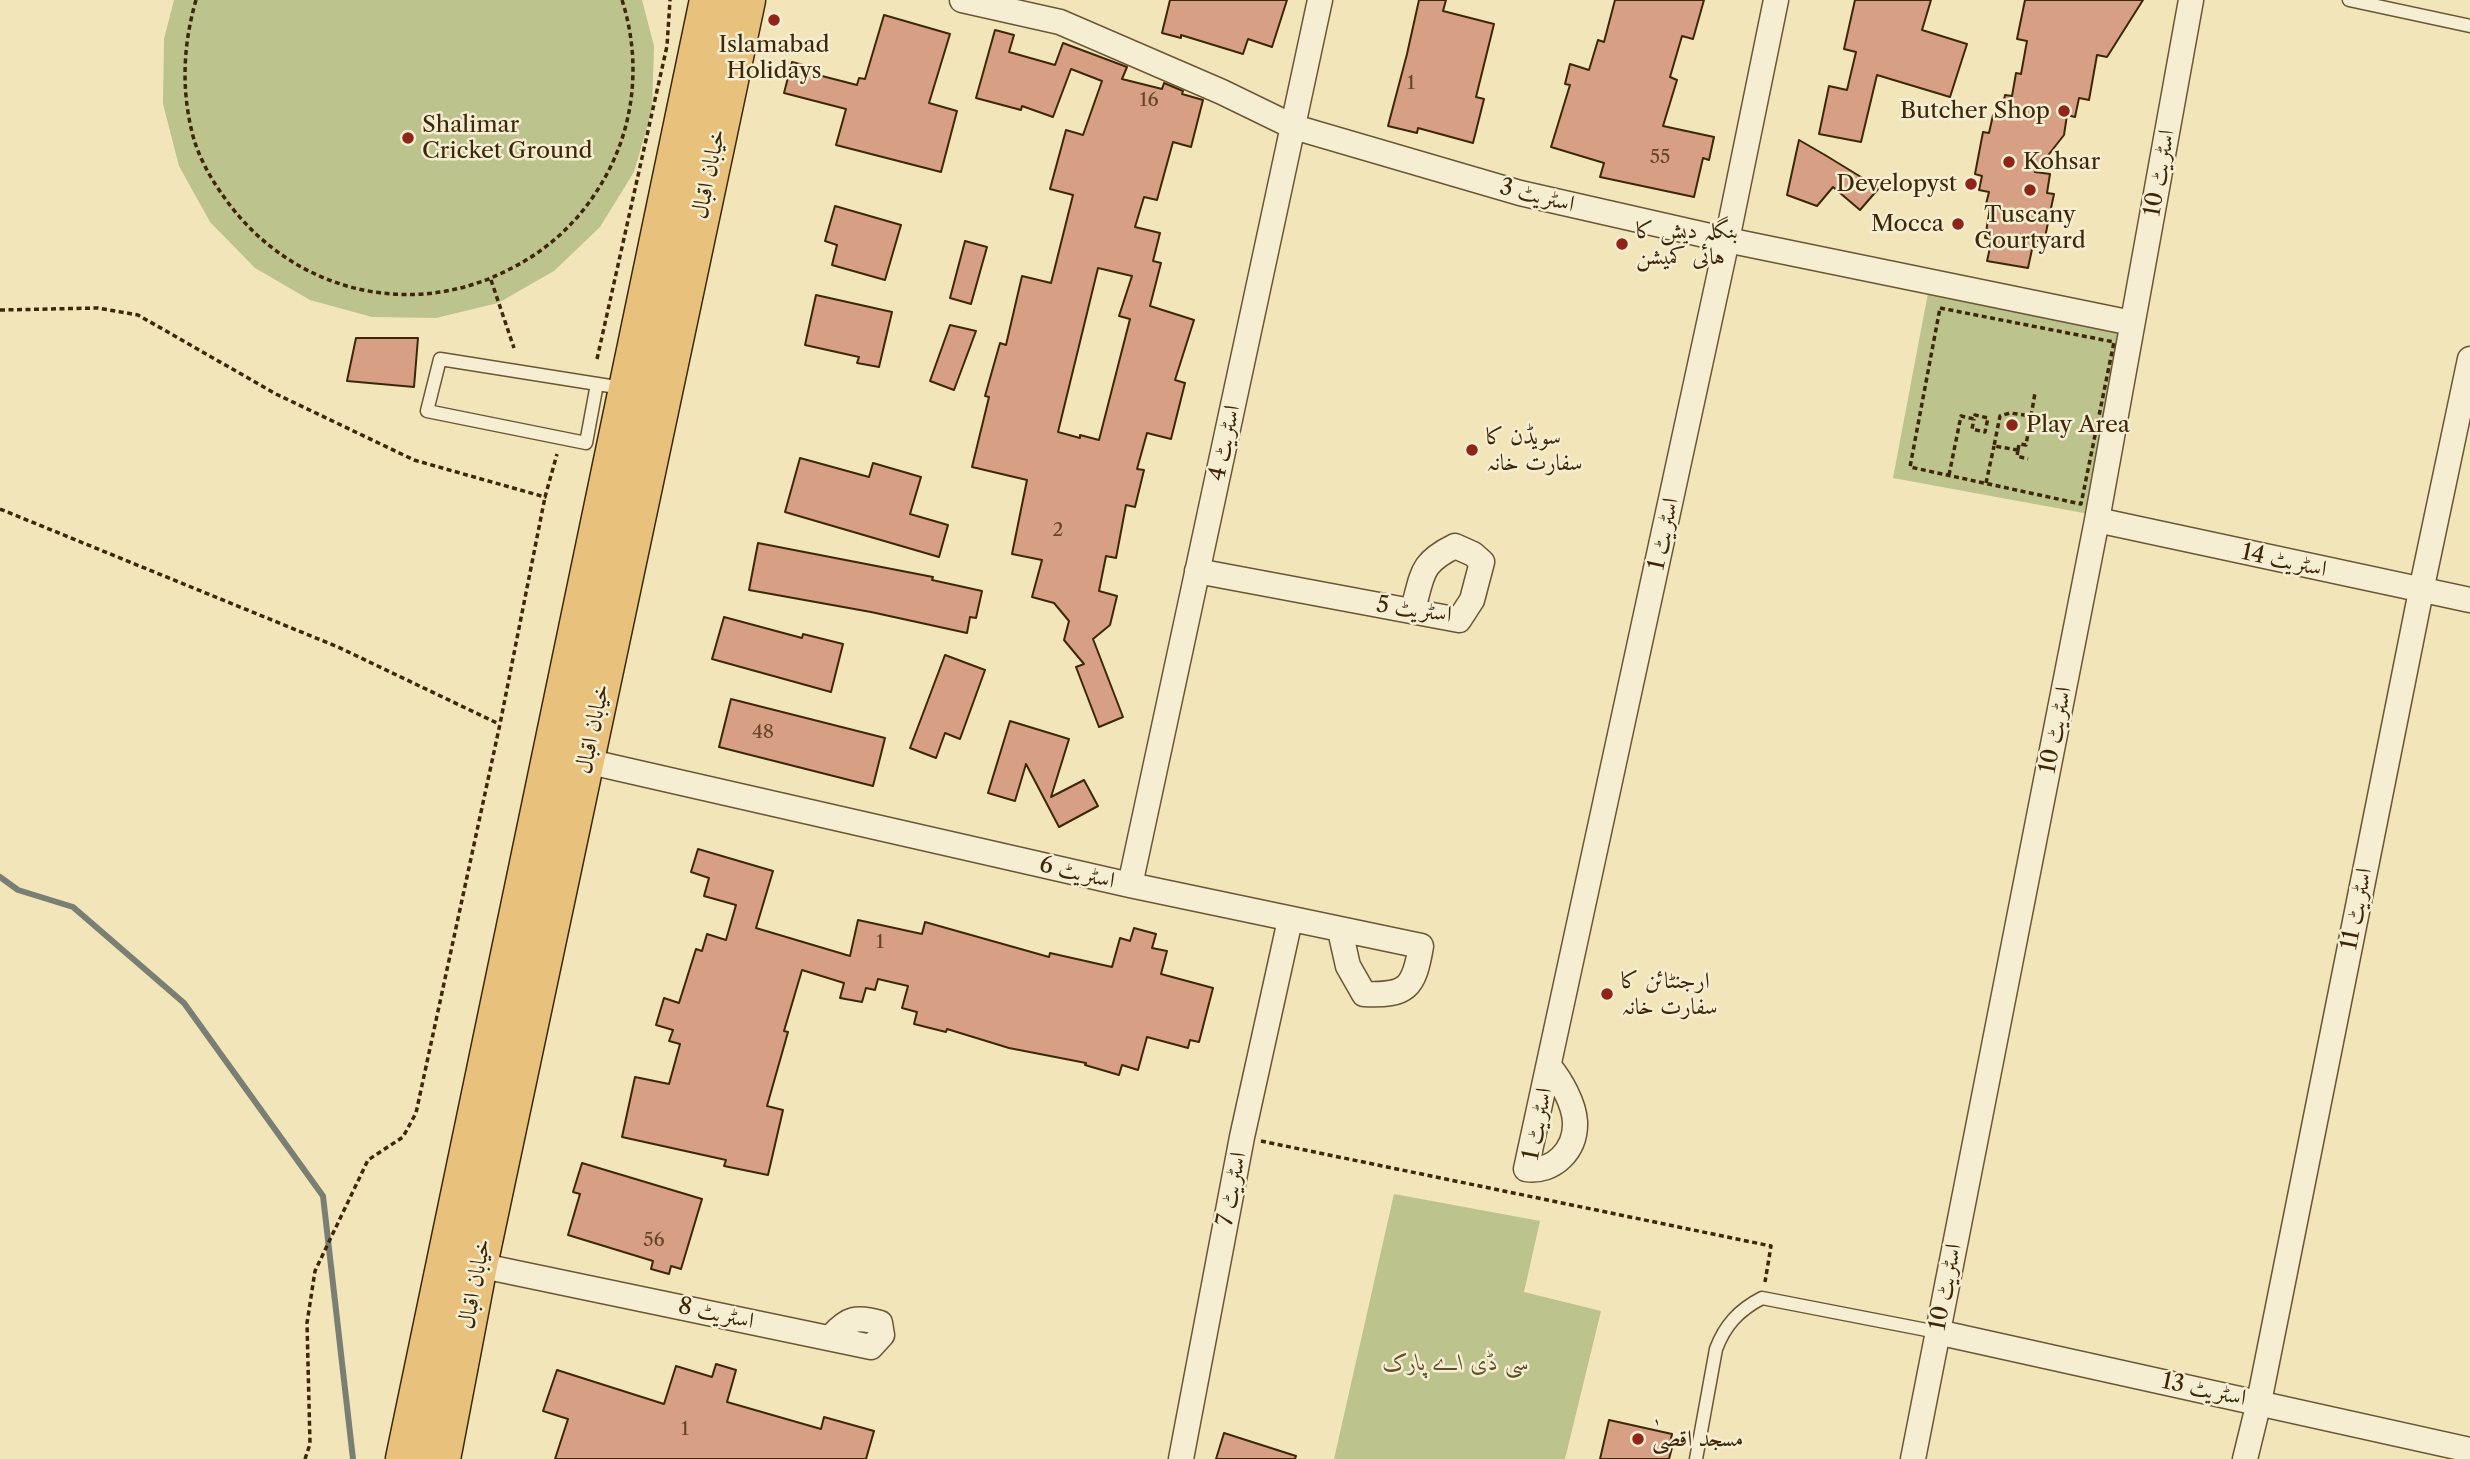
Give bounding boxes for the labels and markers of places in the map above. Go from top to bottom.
marker: Islamabad Holidays [766,12,782,28]
place label: Islamabad Holidays [718,31,830,85]
place label: Butcher Shop [1900,97,2050,125]
marker: Butcher Shop [2056,103,2072,119]
place label: Shalimar Cricket Ground [422,111,593,165]
marker: Shalimar Cricket Ground [400,130,416,146]
place label: Kohsar [2023,148,2100,176]
marker: Kohsar [2001,154,2017,170]
place label: Developyst [1836,170,1957,198]
marker: Developyst [1963,176,1979,192]
marker: Tuscany Courtyard [2022,182,2038,198]
place label: Tuscany Courtyard [1974,201,2086,255]
place label: Mocca [1871,210,1944,238]
marker: Mocca [1950,216,1966,232]
place label: بنگلہ دیش کا ہائی کمیشن [1636,217,1738,271]
marker: بنگلہ دیش کا ہائی کمیشن [1614,236,1630,252]
place label: Play Area [2026,411,2130,439]
marker: Play Area [2004,417,2020,433]
place label: سویڈن کا سفارت خانہ [1486,423,1583,477]
marker: سویڈن کا سفارت خانہ [1464,442,1480,458]
place label: ارجنٹائن کا سفارت خانہ [1621,967,1718,1021]
marker: ارجنٹائن کا سفارت خانہ [1599,986,1615,1002]
place label: مسجد اقصیٰ [1652,1425,1744,1453]
marker: مسجد اقصیٰ [1630,1431,1646,1447]

